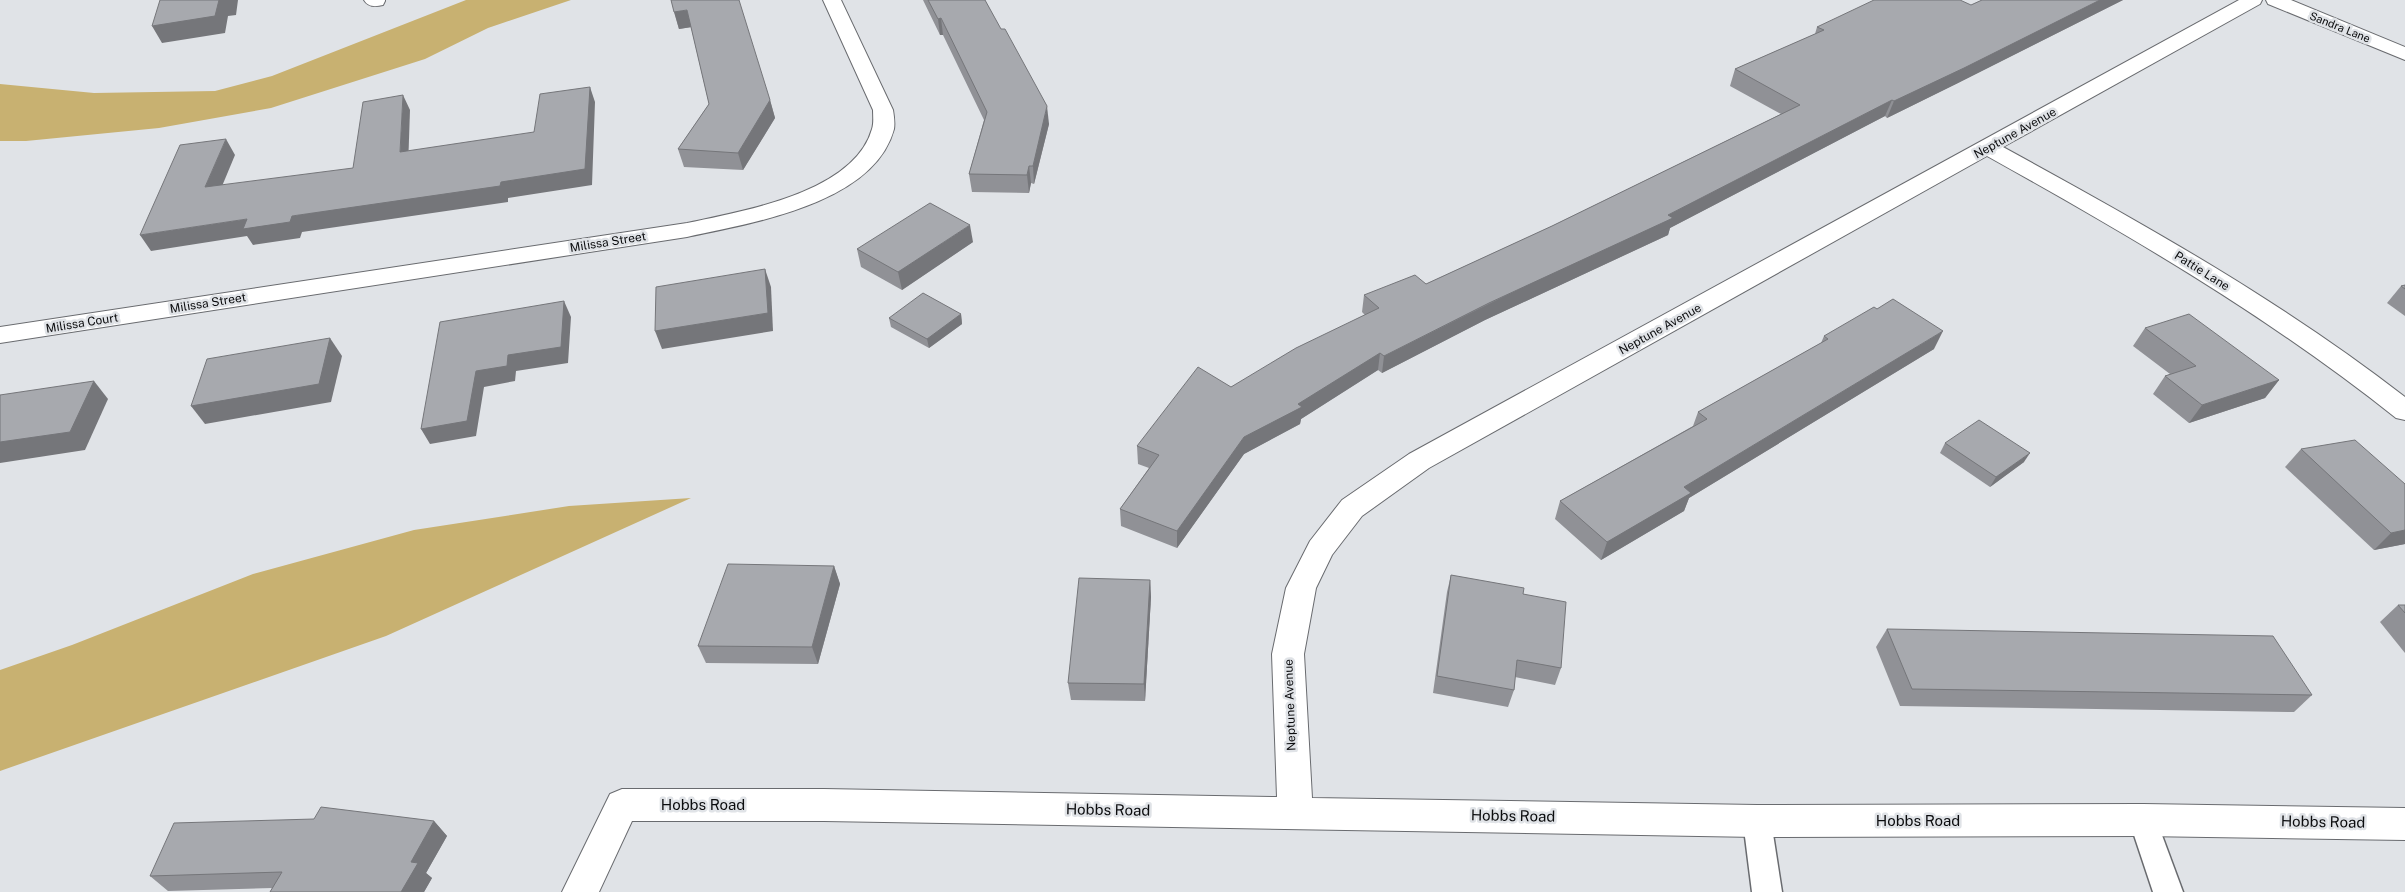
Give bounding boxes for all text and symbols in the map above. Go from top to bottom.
street label: Sandra Lane [2308,9,2372,45]
street label: Neptune Avenue [1971,104,2059,161]
street label: Milissa Street [569,229,647,255]
street label: Pattie Lane [2172,249,2232,294]
street label: Milissa Street [169,290,247,316]
street label: Neptune Avenue [1616,300,1704,357]
street label: Milissa Court [45,310,120,336]
street label: Neptune Avenue [1281,659,1299,751]
street label: Hobbs Road [661,796,745,813]
street label: Hobbs Road [1066,800,1150,819]
street label: Hobbs Road [1471,806,1555,825]
street label: Hobbs Road [1876,812,1960,829]
street label: Hobbs Road [2281,812,2365,831]

